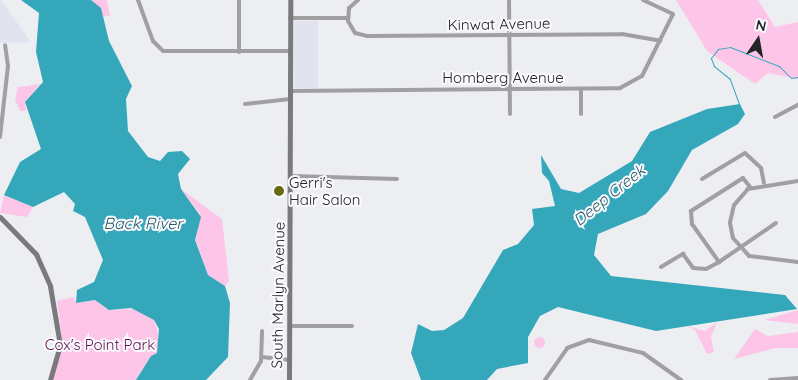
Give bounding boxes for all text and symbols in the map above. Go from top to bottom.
street label: Kinwat Avenue [447,14,551,34]
north arrow [733,15,783,65]
text: N [754,15,768,35]
street label: Homberg Avenue [442,69,564,87]
water label: Deep Creek [569,160,649,230]
place label: Gerri's Hair Salon [289,173,361,208]
marker: Gerri's Hair Salon [273,185,285,197]
water label: Back River [103,213,183,233]
street label: South Marlyn Avenue [268,221,288,369]
park label: Cox's Point Park [45,336,155,354]

